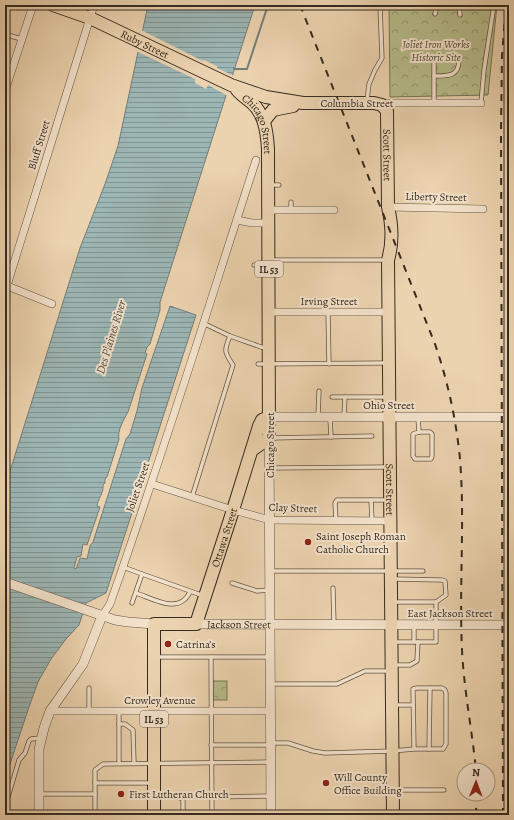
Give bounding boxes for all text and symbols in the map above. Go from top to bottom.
street label: Ruby Street [118,26,172,62]
park label: Joliet Iron Works Historic Site [401,37,470,65]
street label: Chicago Street [239,90,276,154]
street label: Columbia Street [321,96,394,111]
street label: Bluff Street [24,118,54,172]
street label: Scott Street [380,129,395,182]
street label: Liberty Street [405,189,467,205]
road number: IL 53 [255,261,283,277]
street label: Irving Street [300,294,358,309]
water label: Des Plaines River [92,297,130,376]
street label: Ohio Street [363,398,415,413]
street label: Chicago Street [263,412,278,478]
street label: Joliet Street [122,460,154,514]
street label: Scott Street [382,463,398,516]
street label: Clay Street [268,500,318,516]
street label: Ottawa Street [207,505,241,569]
place label: Saint Joseph Roman Catholic Church [316,529,406,557]
marker: Saint Joseph Roman Catholic Church [303,537,313,547]
street label: East Jackson Street [407,606,493,621]
street label: Jackson Street [207,617,271,632]
place label: Catrina’s [176,637,216,652]
marker: Catrina’s [163,639,173,649]
street label: Crowley Avenue [124,693,196,708]
road number: IL 53 [140,711,168,727]
north arrow [456,762,496,802]
text: N [472,765,480,780]
place label: Will County Office Building [333,770,402,798]
marker: Will County Office Building [321,778,331,788]
place label: First Lutheran Church [129,787,229,802]
marker: First Lutheran Church [116,789,126,799]

